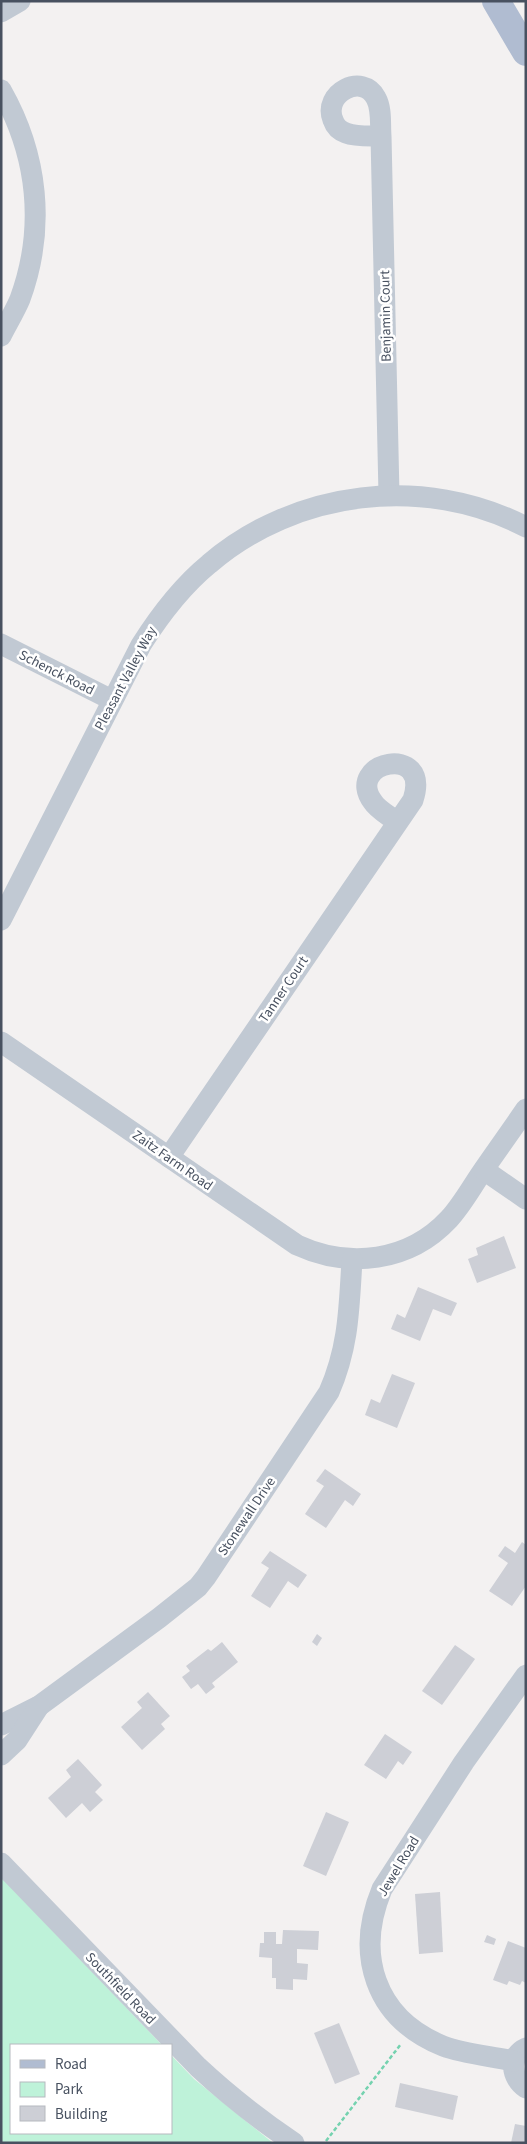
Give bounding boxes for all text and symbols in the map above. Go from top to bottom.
street label: Benjamin Court [375,270,397,362]
street label: Pleasant Valley Way [90,622,162,734]
street label: Schenck Road [15,645,98,700]
street label: Tanner Court [254,952,314,1027]
street label: Zaitz Farm Road [128,1126,217,1196]
street label: Stonewall Drive [213,1473,281,1560]
street label: Jewel Road [373,1833,425,1900]
street label: Southfield Road [81,1948,160,2029]
legend [10,2044,172,2134]
text: Road [55,2054,87,2075]
text: Park [55,2079,84,2100]
text: Building [55,2104,108,2125]

